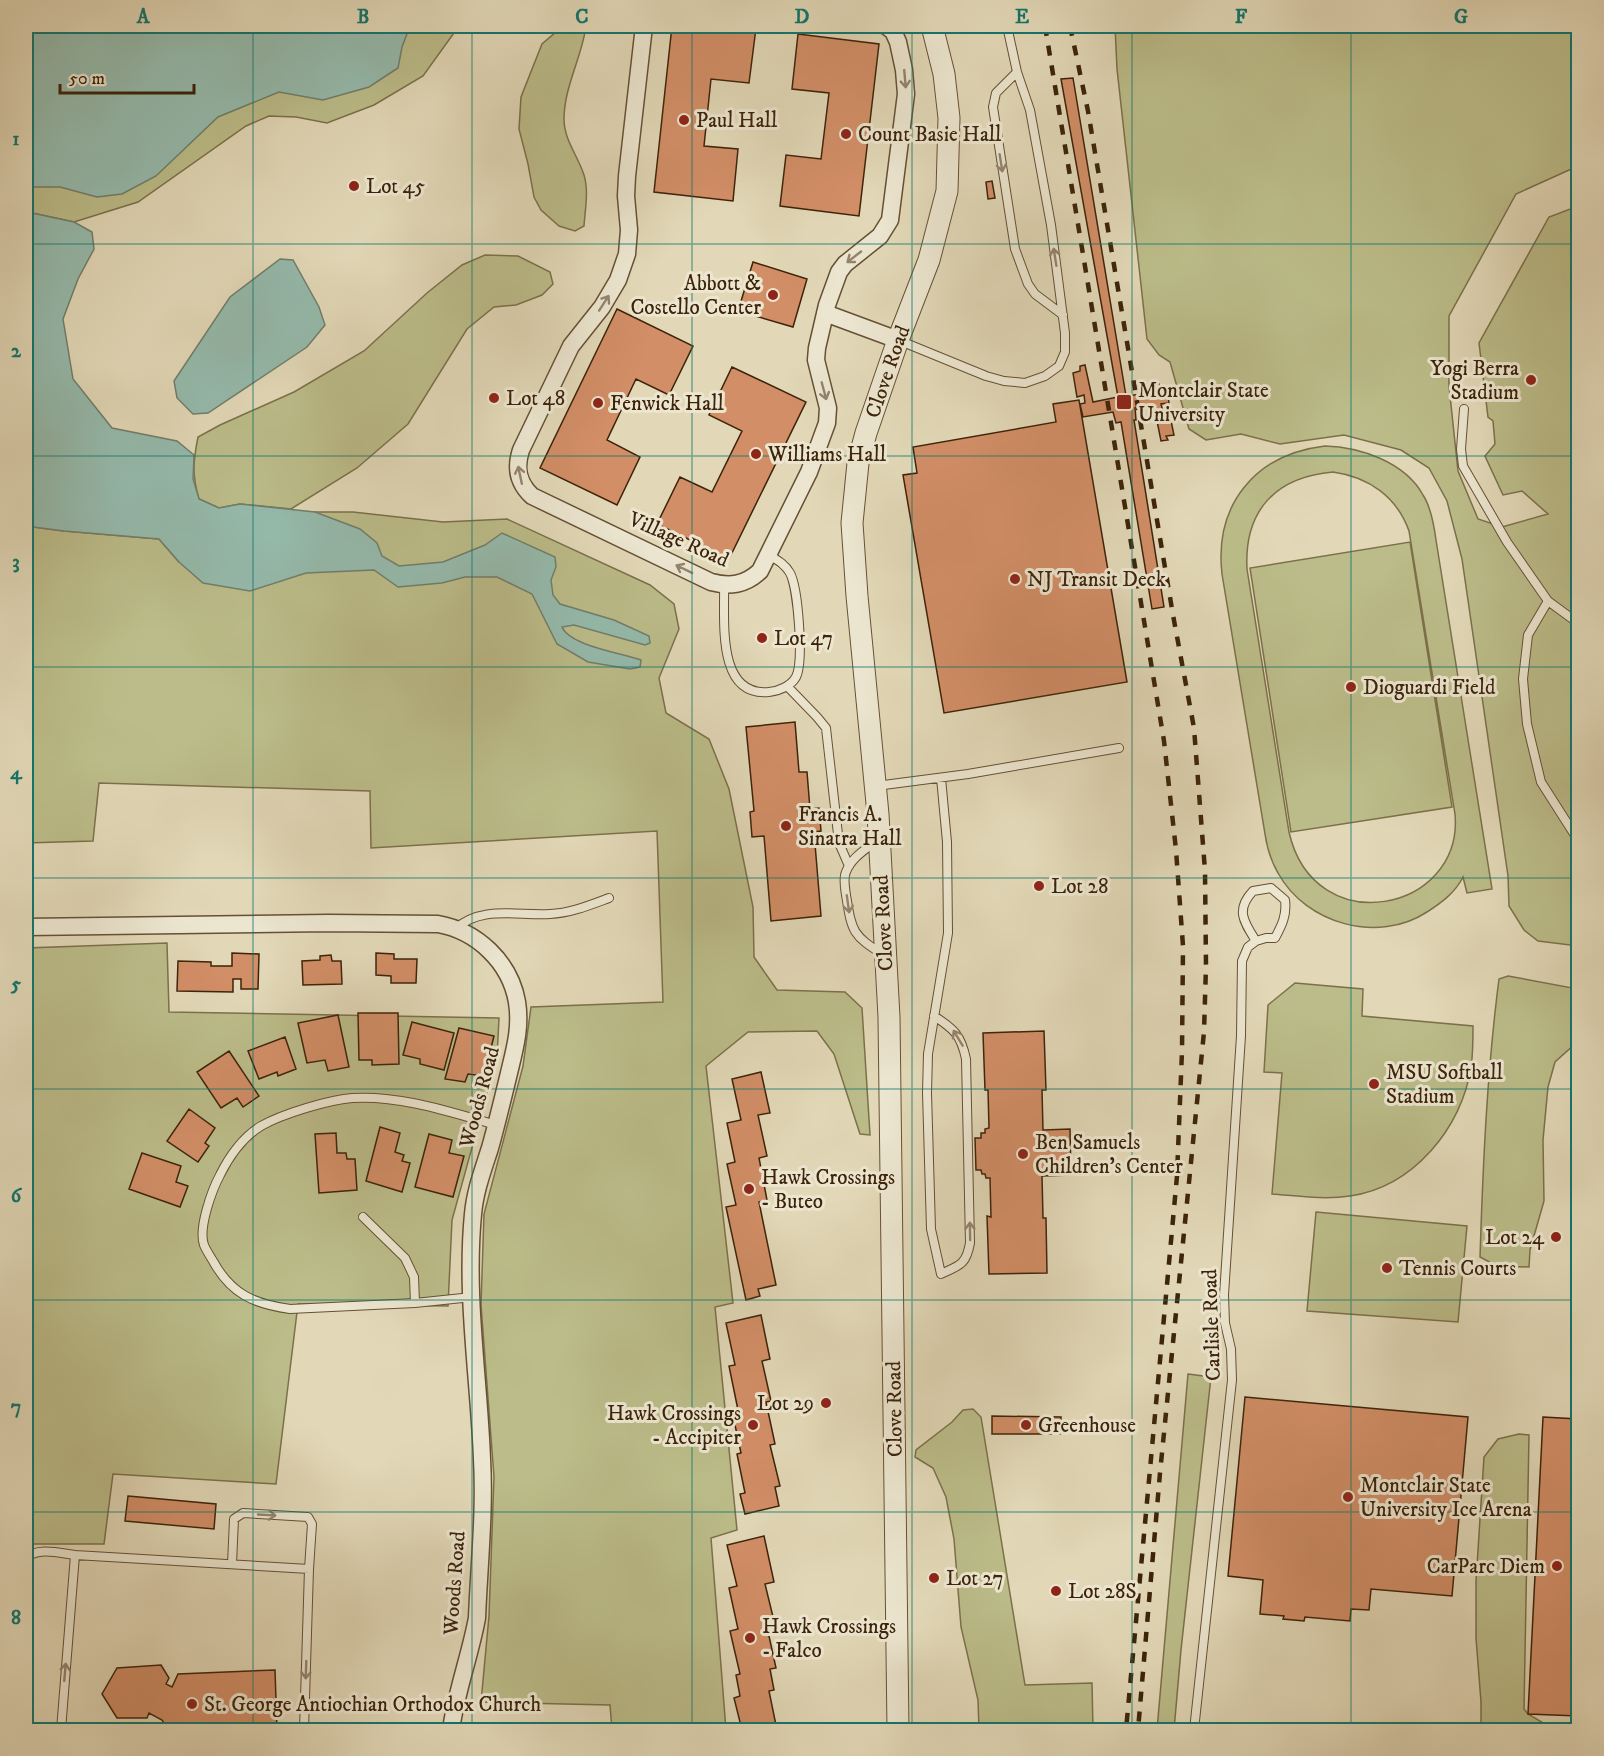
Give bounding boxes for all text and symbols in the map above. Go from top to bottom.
text: A [136,5,151,30]
text: B [357,5,369,30]
text: C [575,5,589,30]
text: D [795,5,810,30]
text: E [1015,5,1029,30]
text: F [1235,5,1248,30]
text: G [1454,5,1468,30]
scale bar [60,57,194,95]
text: 50 m [69,68,105,90]
one-way arrow [900,68,911,88]
place label: Paul Hall [696,108,778,134]
marker: Paul Hall [677,113,691,127]
place label: Count Basie Hall [858,122,1002,148]
text: 1 [12,127,20,152]
marker: Count Basie Hall [839,127,853,141]
one-way arrow [996,152,1007,172]
place label: Lot 45 [366,174,425,200]
marker: Lot 45 [347,179,361,193]
one-way arrow [1050,247,1061,267]
one-way arrow [846,251,862,263]
place label: Abbott & Costello Center [630,271,761,321]
marker: Abbott & Costello Center [766,288,780,302]
one-way arrow [598,295,610,312]
street label: Clove Road [860,321,917,422]
text: 2 [11,339,22,364]
place label: Yogi Berra Stadium [1430,356,1519,406]
marker: Yogi Berra Stadium [1524,373,1538,387]
place label: Montclair State University [1138,378,1269,428]
one-way arrow [819,381,830,400]
place label: Lot 48 [506,386,565,412]
marker: Lot 48 [487,391,501,405]
place label: Fenwick Hall [610,391,725,417]
marker: Montclair State University [1115,393,1133,411]
marker: Fenwick Hall [591,396,605,410]
place label: Williams Hall [767,442,887,468]
marker: Williams Hall [749,447,763,461]
one-way arrow [514,465,525,485]
street label: Village Road [624,506,733,574]
text: 3 [12,550,20,575]
one-way arrow [676,563,694,575]
place label: NJ Transit Deck [1027,567,1167,593]
marker: NJ Transit Deck [1008,572,1022,586]
place label: Lot 47 [774,626,833,652]
marker: Lot 47 [755,631,769,645]
place label: Dioguardi Field [1363,675,1496,701]
marker: Dioguardi Field [1344,680,1358,694]
text: 4 [10,761,23,786]
place label: Francis A. Sinatra Hall [798,802,902,852]
marker: Francis A. Sinatra Hall [779,819,793,833]
street label: Clove Road [868,874,900,972]
place label: Lot 28 [1051,874,1108,900]
marker: Lot 28 [1032,879,1046,893]
one-way arrow [842,894,853,914]
text: 5 [10,972,21,997]
one-way arrow [952,1030,964,1047]
street label: Woods Road [454,1043,506,1152]
place label: MSU Softball Stadium [1386,1060,1504,1110]
marker: MSU Softball Stadium [1367,1077,1381,1091]
place label: Ben Samuels Children's Center [1035,1130,1183,1180]
marker: Ben Samuels Children's Center [1016,1147,1030,1161]
place label: Hawk Crossings - Buteo [761,1165,895,1215]
marker: Hawk Crossings - Buteo [742,1182,756,1196]
text: 6 [11,1184,23,1209]
one-way arrow [964,1222,975,1242]
place label: Lot 24 [1485,1225,1545,1251]
marker: Lot 24 [1549,1230,1563,1244]
place label: Tennis Courts [1399,1256,1516,1282]
marker: Tennis Courts [1380,1261,1394,1275]
street label: Carlisle Road [1197,1268,1227,1382]
street label: Clove Road [881,1360,909,1457]
place label: Lot 29 [757,1391,814,1417]
text: 7 [11,1395,21,1420]
marker: Lot 29 [819,1396,833,1410]
place label: Hawk Crossings - Accipiter [607,1401,741,1451]
place label: Greenhouse [1038,1413,1136,1439]
marker: Hawk Crossings - Accipiter [746,1418,760,1432]
marker: Greenhouse [1019,1418,1033,1432]
place label: Montclair State University Ice Arena [1360,1473,1532,1523]
marker: Montclair State University Ice Arena [1341,1490,1355,1504]
one-way arrow [257,1509,277,1520]
street label: Woods Road [438,1530,472,1637]
place label: CarParc Diem [1427,1554,1545,1580]
marker: CarParc Diem [1550,1559,1564,1573]
place label: Lot 27 [946,1566,1003,1592]
marker: Lot 27 [927,1571,941,1585]
place label: Lot 28S [1068,1579,1136,1605]
marker: Lot 28S [1049,1584,1063,1598]
text: 8 [11,1606,21,1631]
place label: Hawk Crossings - Falco [762,1614,896,1664]
marker: Hawk Crossings - Falco [743,1631,757,1645]
one-way arrow [300,1659,311,1679]
one-way arrow [59,1663,70,1683]
place label: St. George Antiochian Orthodox Church [204,1692,541,1718]
marker: St. George Antiochian Orthodox Church [185,1697,199,1711]

